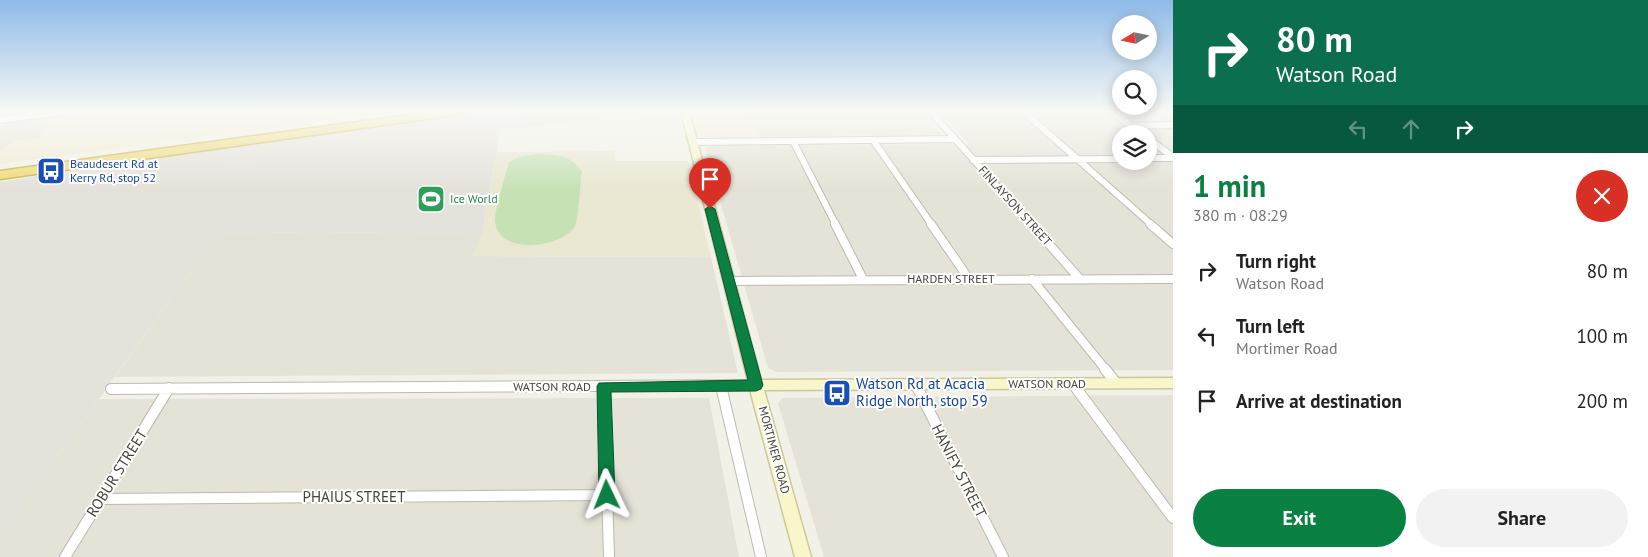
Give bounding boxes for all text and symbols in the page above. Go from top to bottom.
north arrow [1112,15,1158,60]
map controls [1112,15,1157,170]
text: 80 m [1276,16,1353,62]
icon: right [1193,20,1258,85]
text: Watson Road [1276,60,1397,88]
button: search [1112,70,1157,115]
icon: left [1344,115,1372,143]
icon: ahead [1397,115,1425,143]
icon: right [1450,115,1478,143]
button: layers [1112,125,1157,170]
bus stop icon: Beaudesert Rd at Kerry Rd, stop 52 [36,156,66,186]
place label: Beaudesert Rd at Kerry Rd, stop 52 [70,156,158,185]
pin [689,158,731,209]
street label: FINLAYSON STREET [975,163,1055,249]
icon: arrive [696,165,724,193]
text: 1 min [1193,166,1266,205]
button: close [1576,170,1628,222]
sports icon: Ice World [416,184,446,214]
place label: Ice World [450,191,498,206]
text: 380 m · 08:29 [1193,205,1288,225]
text: Turn right [1236,249,1316,273]
icon: right [1193,257,1221,285]
text: 80 m [1587,259,1628,283]
street label: HARDEN STREET [907,271,995,286]
text: Watson Road [1236,273,1324,293]
text: Turn left [1236,314,1305,338]
icon: left [1193,322,1221,350]
text: 100 m [1576,324,1628,348]
text: Mortimer Road [1236,338,1338,358]
place label: Watson Rd at Acacia Ridge North, stop 59 [856,374,988,410]
street label: WATSON ROAD [1008,376,1086,391]
bus stop icon: Watson Rd at Acacia Ridge North, stop 59 [822,378,852,408]
street label: WATSON ROAD [513,379,591,394]
icon: arrive [1193,387,1221,415]
text: Arrive at destination [1236,389,1402,413]
text: 200 m [1576,389,1628,413]
street label: MORTIMER ROAD [756,405,793,495]
street label: HANIFY STREET [928,421,992,521]
street label: ROBUR STREET [82,425,151,520]
position arrow [580,468,632,520]
street label: PHAIUS STREET [303,487,406,506]
button: Exit [1193,489,1406,547]
button: Share [1416,489,1628,547]

